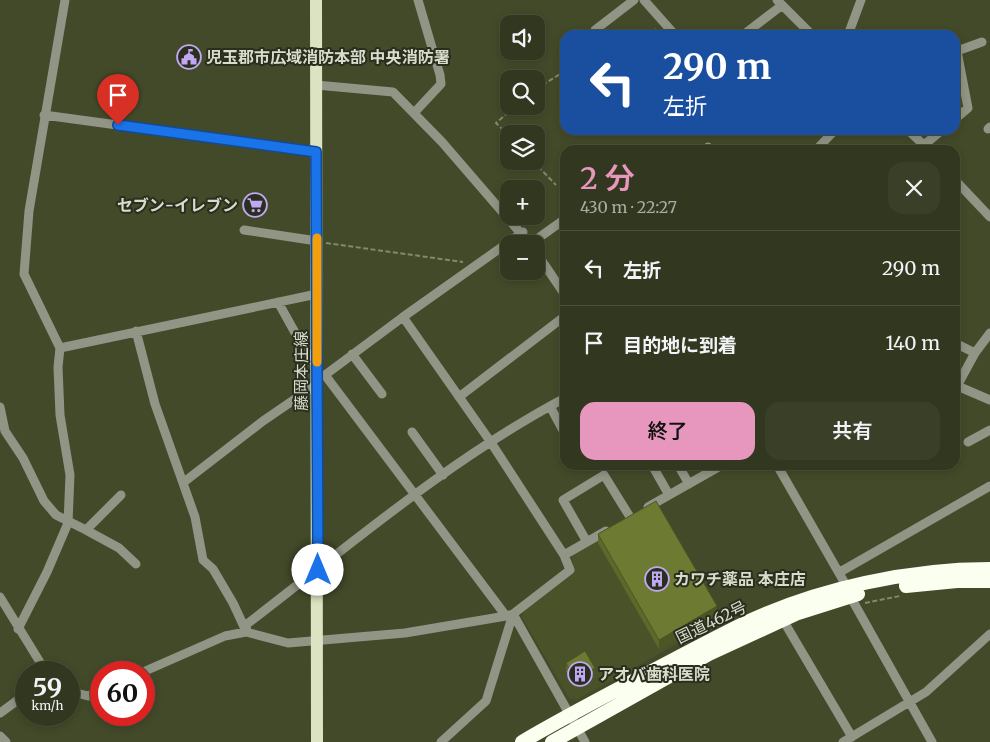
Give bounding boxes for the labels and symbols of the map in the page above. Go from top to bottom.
public building icon: 児玉郡市広域消防本部 中央消防署 [176,44,202,70]
place label: 児玉郡市広域消防本部 中央消防署 [206,47,450,67]
pin [97,74,139,125]
supermarket icon: セブン-イレブン [242,192,268,218]
place label: セブン-イレブン [117,195,238,215]
street label: 藤岡本庄線 [291,331,311,411]
position arrow [291,543,343,595]
building icon: カワチ薬品 本庄店 [644,566,670,592]
place label: カワチ薬品 本庄店 [674,569,806,589]
street label: 国道462号 [672,596,750,648]
speed limit sign: 60 [90,661,155,726]
building icon: アオバ歯科医院 [567,661,593,687]
place label: アオバ歯科医院 [598,664,710,684]

